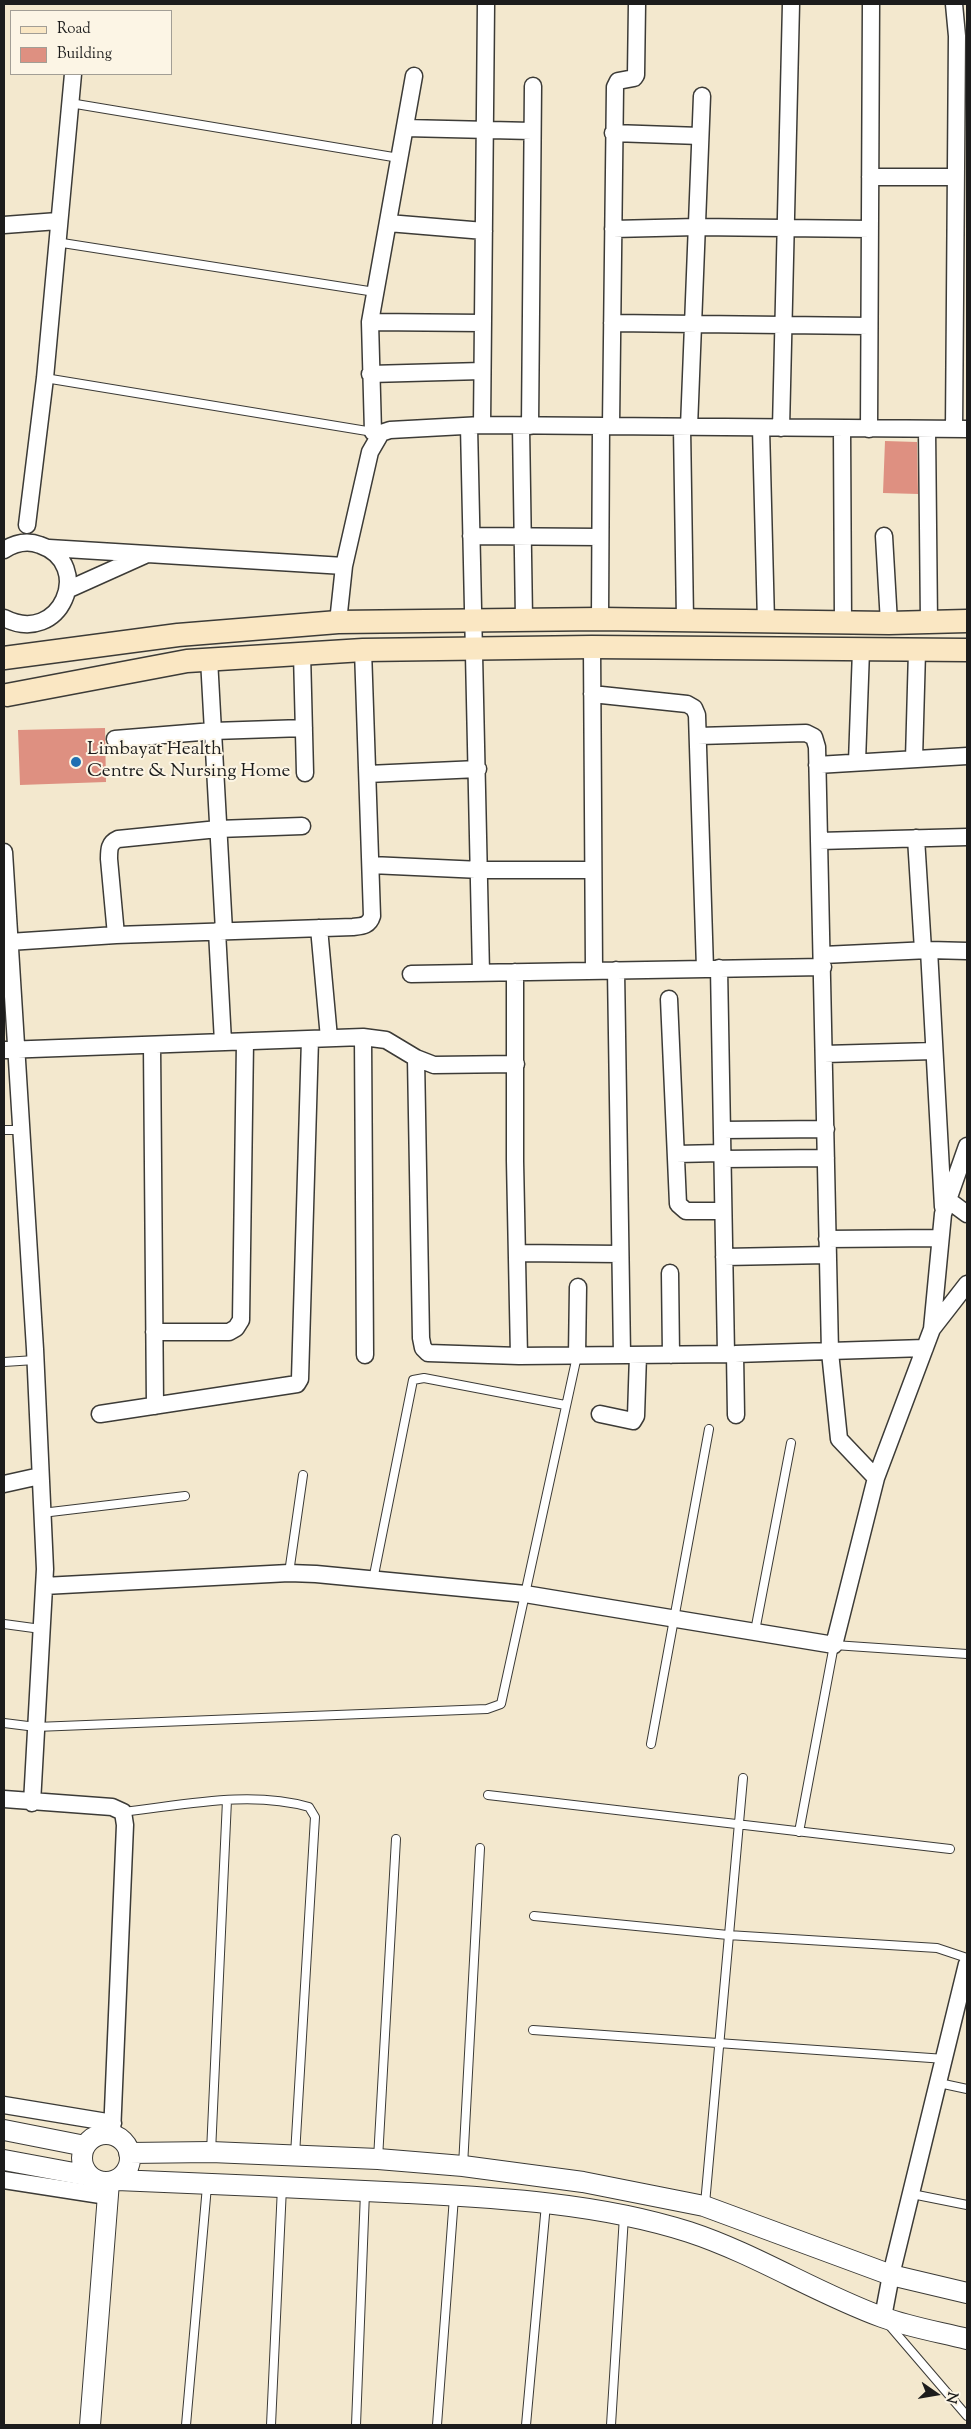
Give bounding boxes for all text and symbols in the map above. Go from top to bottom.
legend [10,10,172,75]
text: Road [57,19,91,40]
text: Building [57,44,112,65]
place label: Limbayat Health Centre & Nursing Home [87,740,290,784]
marker: Limbayat Health Centre & Nursing Home [69,755,83,769]
north arrow [911,2369,961,2419]
text: N [940,2390,962,2405]

